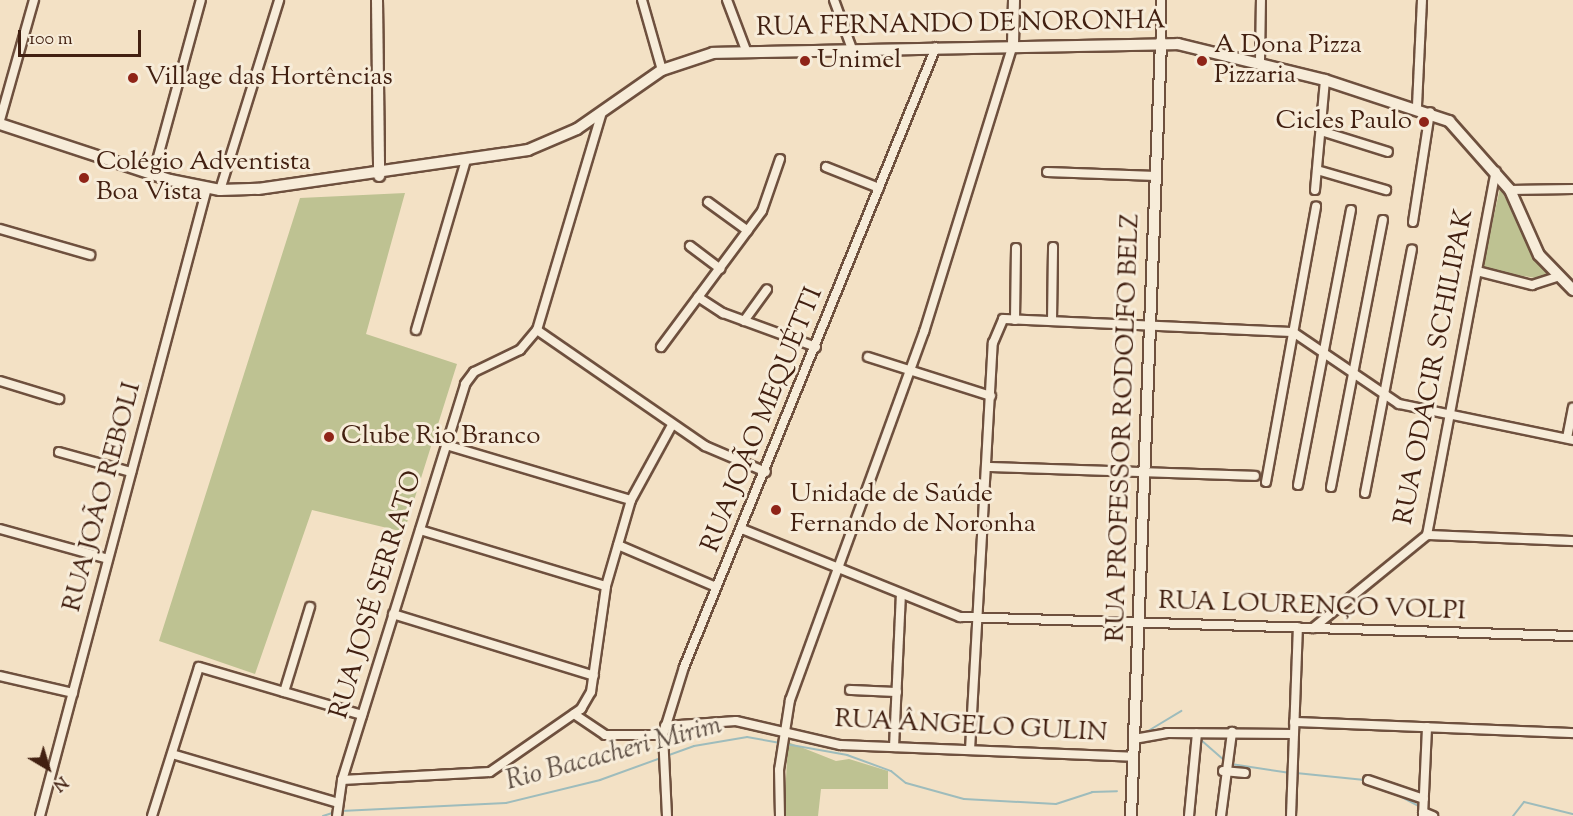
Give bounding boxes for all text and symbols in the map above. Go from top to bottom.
street label: RUA FERNANDO DE NORONHA [756,6,1166,44]
scale bar [21,18,144,56]
text: 100 m [29,27,73,53]
place label: A Dona Pizza Pizzaria [1214,30,1362,92]
place label: Unimel [817,45,901,77]
marker: Unimel [798,54,812,68]
marker: A Dona Pizza Pizzaria [1195,54,1209,68]
place label: Village das Hortências [145,62,393,94]
marker: Village das Hortências [126,71,140,85]
place label: Cicles Paulo [1276,106,1412,138]
marker: Cicles Paulo [1417,115,1431,129]
place label: Colégio Adventista Boa Vista [96,147,311,208]
marker: Colégio Adventista Boa Vista [77,171,91,185]
street label: RUA ODACIR SCHILIPAK [1389,207,1481,527]
street label: RUA PROFESSOR RODOLFO BELZ [1101,213,1147,643]
street label: RUA JOÃO MEQUÉTTI [696,283,830,557]
street label: RUA JOÃO REBOLI [57,379,149,615]
place label: Clube Rio Branco [341,421,540,453]
marker: Clube Rio Branco [322,430,336,444]
street label: RUA JOSÉ SERRATO [324,467,430,723]
place label: Unidade de Saúde Fernando de Noronha [790,479,1036,540]
marker: Unidade de Saúde Fernando de Noronha [767,501,785,519]
street label: RUA LOURENÇO VOLPI [1158,586,1466,628]
street label: RUA ÂNGELO GULIN [834,704,1108,750]
water label: Rio Bacacheri Mirim [503,710,725,798]
north arrow [18,738,78,798]
text: N [47,770,72,796]

